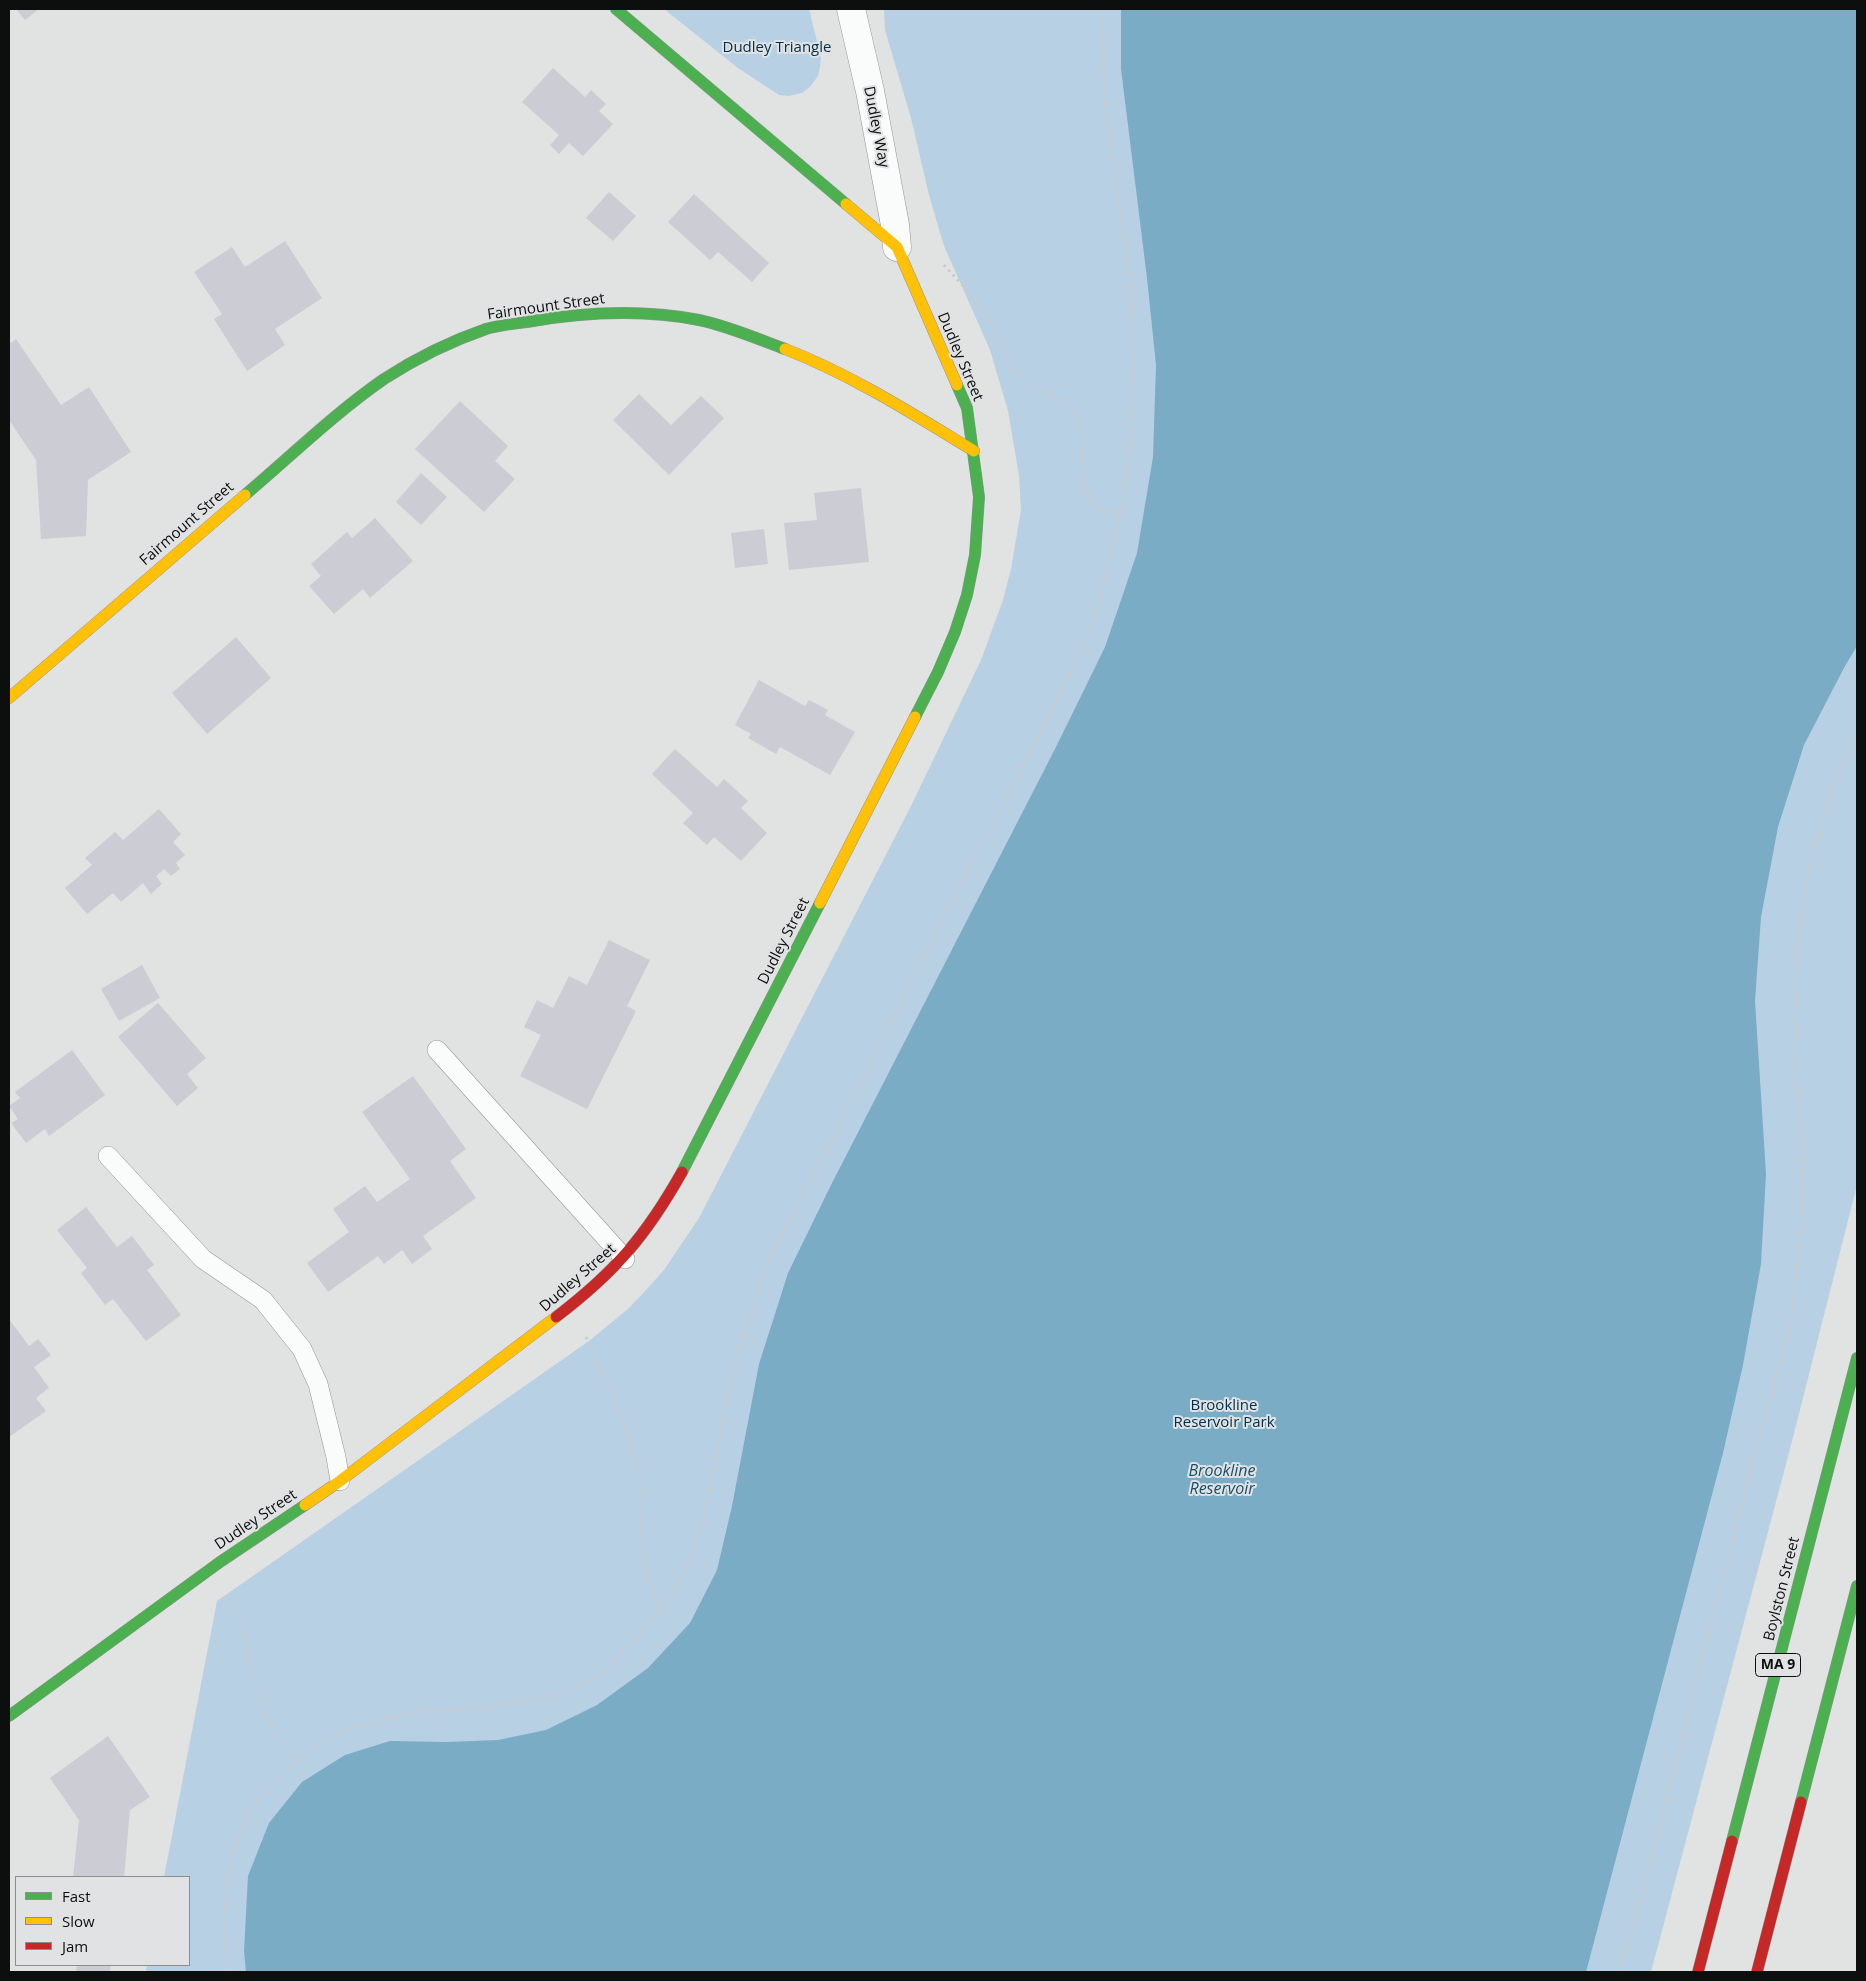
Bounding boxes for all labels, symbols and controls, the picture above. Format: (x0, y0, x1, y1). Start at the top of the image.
park label: Dudley Triangle (723, 39, 831, 57)
street label: Dudley Way (859, 85, 893, 169)
street label: Fairmount Street (486, 290, 606, 324)
street label: Dudley Street (933, 310, 987, 404)
street label: Fairmount Street (136, 478, 238, 570)
street label: Dudley Street (754, 895, 814, 987)
street label: Dudley Street (536, 1240, 620, 1316)
park label: Brookline Reservoir Park (1173, 1397, 1275, 1432)
water label: Brookline Reservoir (1188, 1461, 1256, 1499)
street label: Dudley Street (212, 1486, 300, 1554)
street label: Boylston Street (1760, 1535, 1804, 1643)
road number: MA 9 (1756, 1654, 1800, 1676)
legend (15, 1876, 190, 1966)
text: Fast (62, 1886, 91, 1906)
text: Slow (62, 1911, 95, 1931)
text: Jam (62, 1936, 88, 1956)

